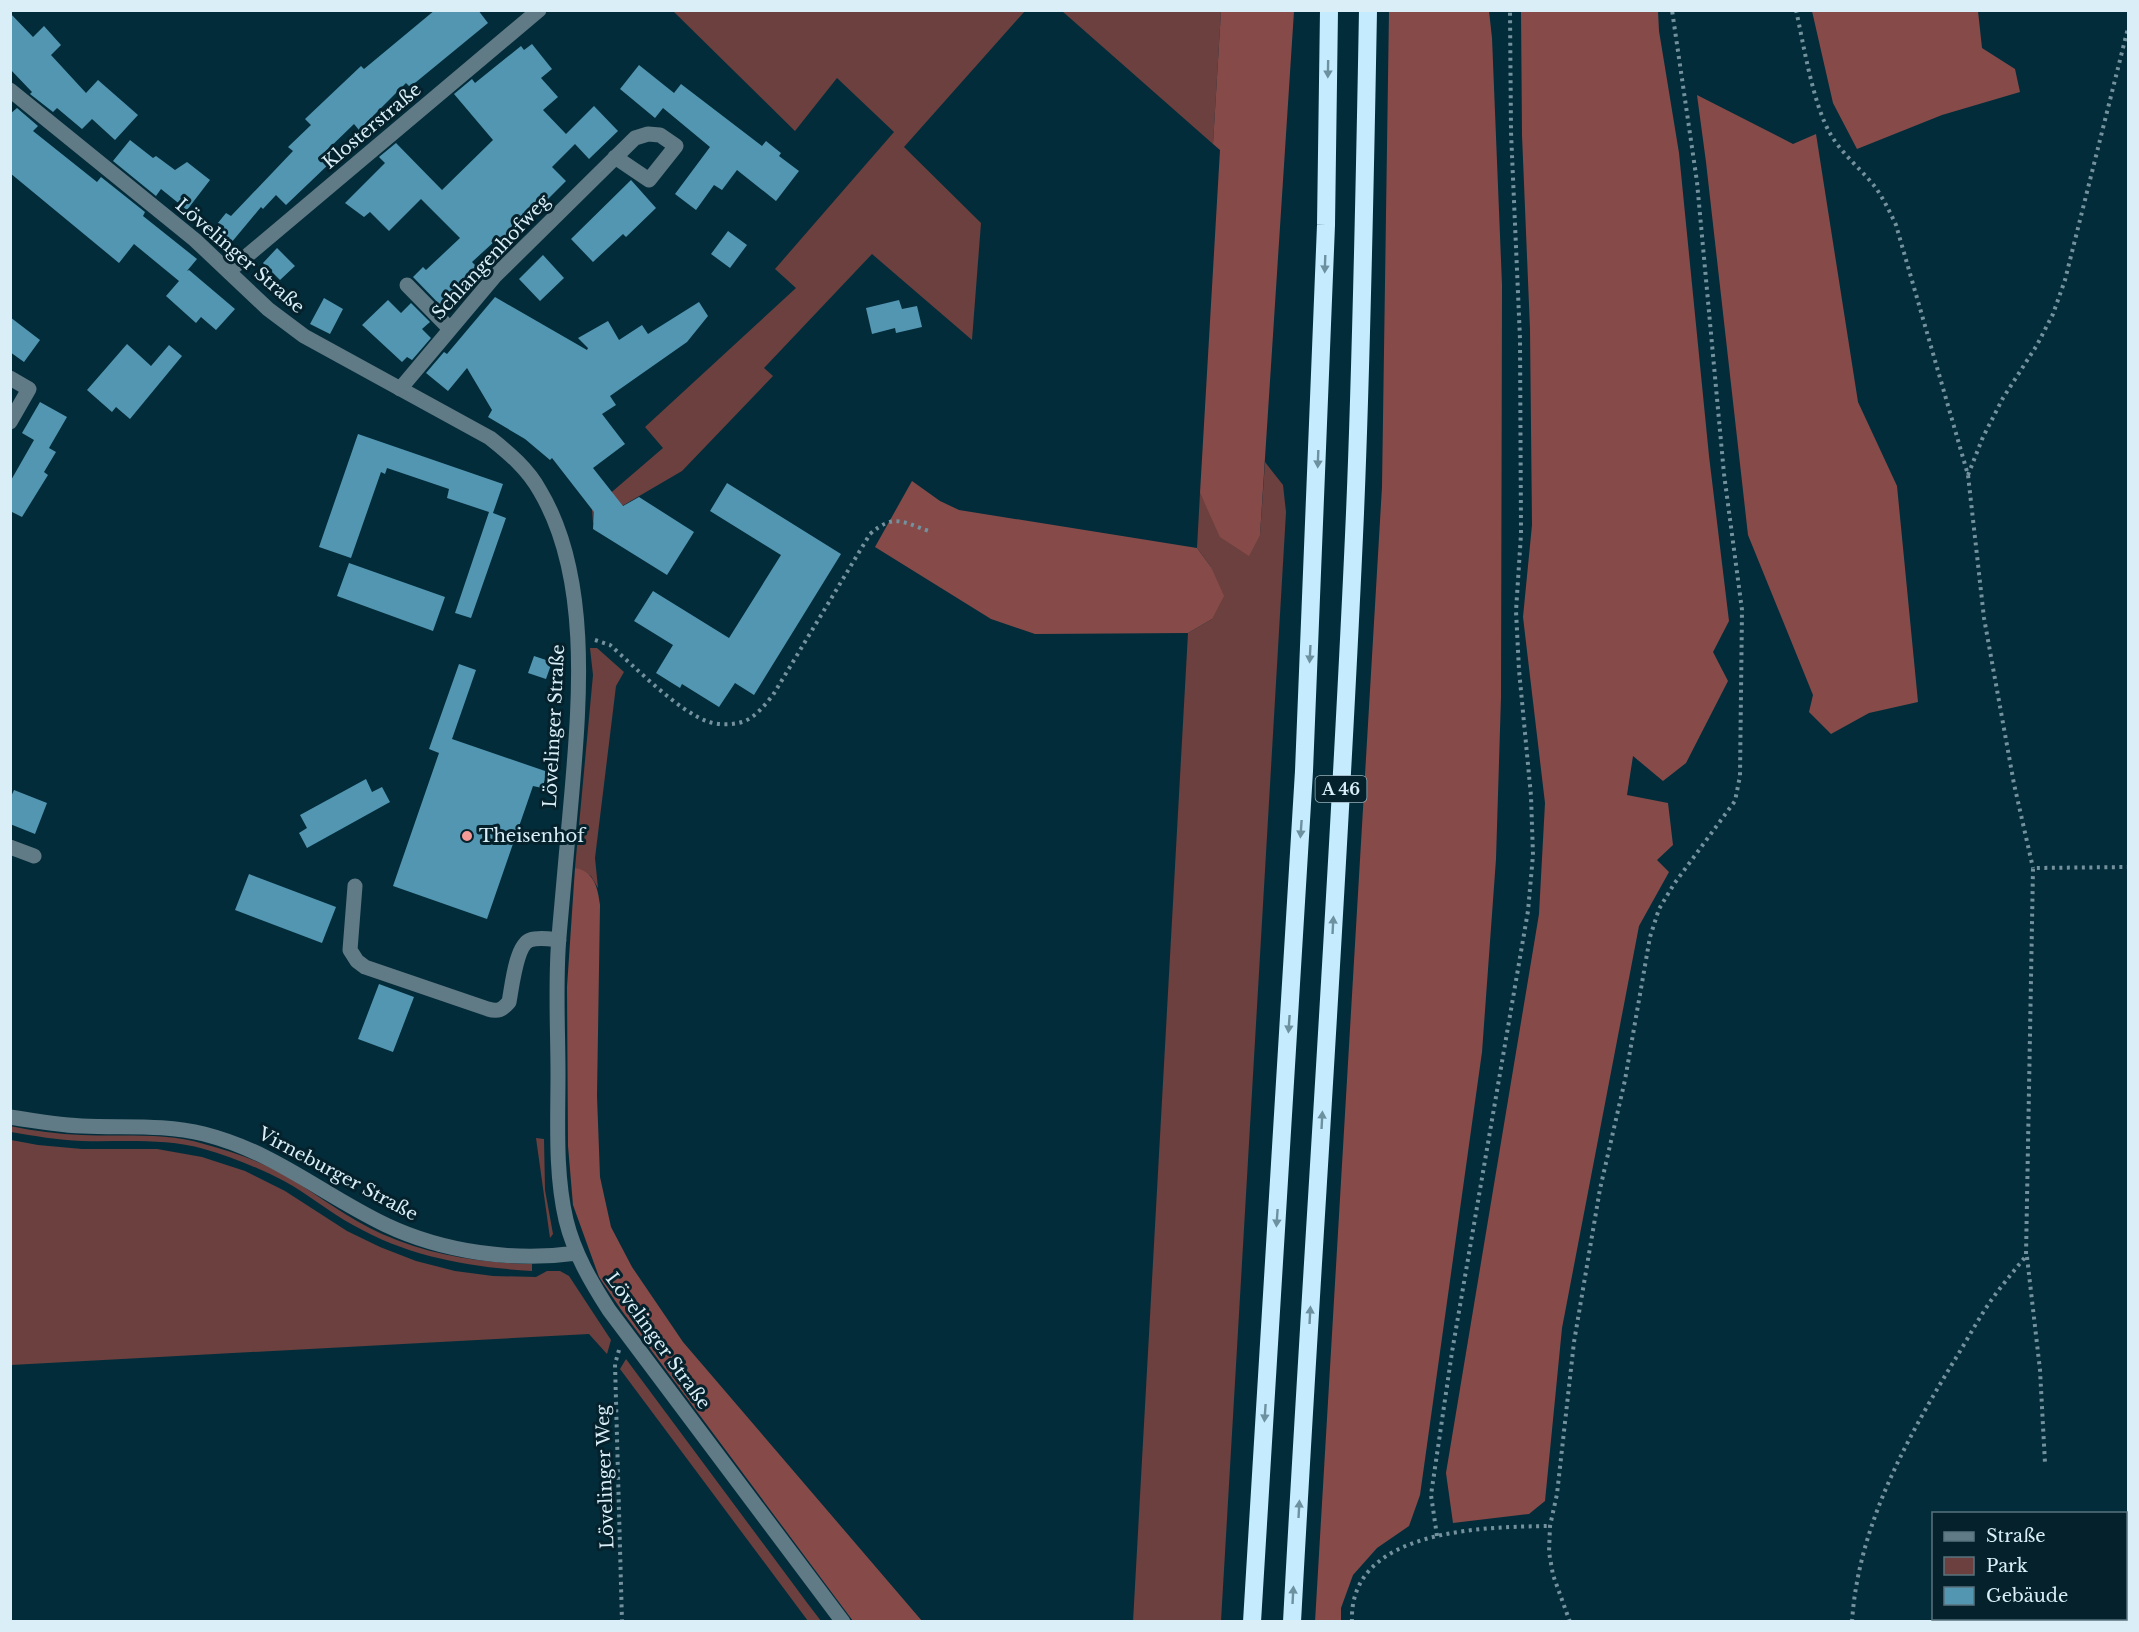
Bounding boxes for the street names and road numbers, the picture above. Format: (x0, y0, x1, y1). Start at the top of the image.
street label: Klosterstraße (318, 78, 426, 174)
street label: Schlangenhofweg (427, 190, 555, 324)
street label: Lövelinger Straße (171, 194, 309, 318)
street label: Lövelinger Straße (539, 644, 569, 808)
road number: A 46 (1316, 776, 1366, 802)
street label: Virneburger Straße (254, 1122, 422, 1225)
street label: Lövelinger Straße (601, 1268, 715, 1414)
street label: Lövelinger Weg (591, 1404, 619, 1549)

